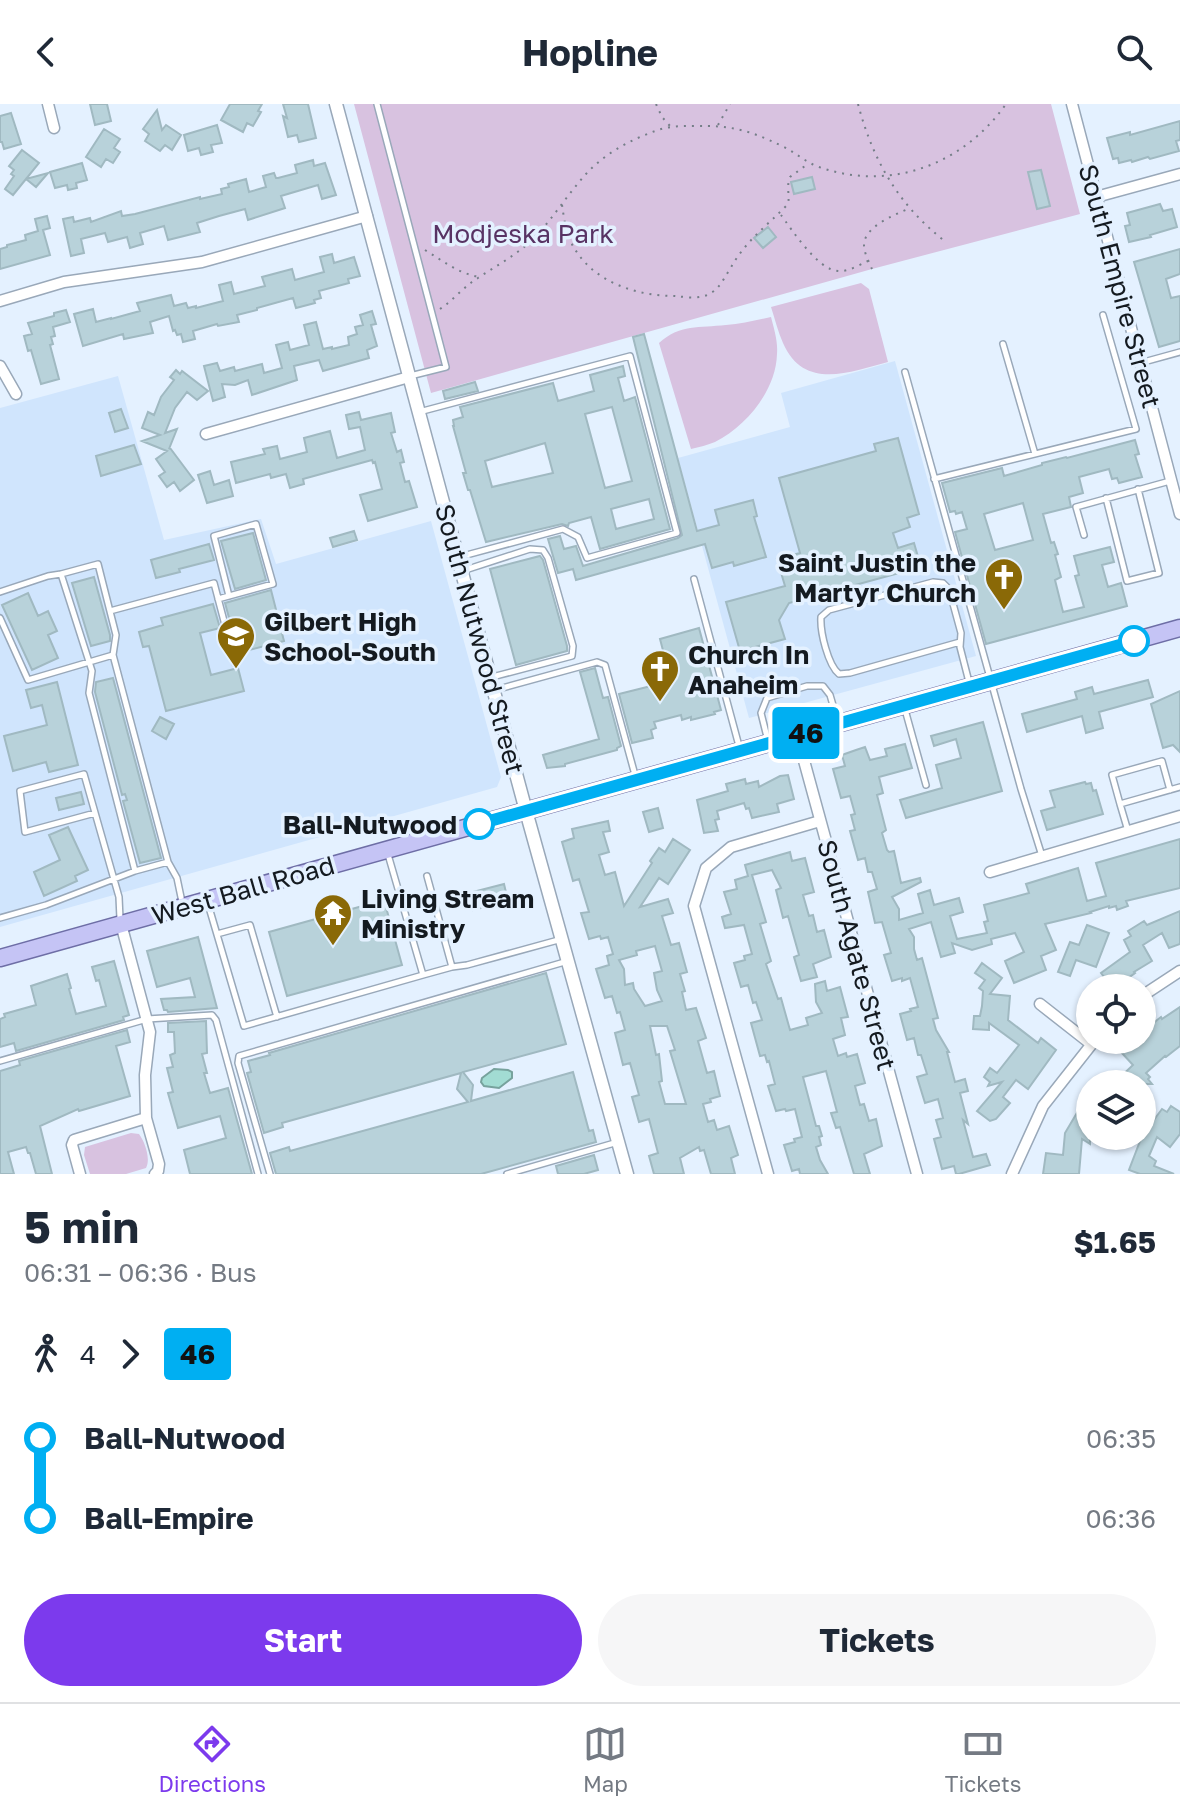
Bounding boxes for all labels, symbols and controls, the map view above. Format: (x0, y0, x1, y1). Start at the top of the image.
icon: back (24, 30, 68, 74)
icon: search (1112, 30, 1156, 74)
text: Hopline (522, 31, 658, 74)
street label: South Empire Street (1073, 161, 1167, 411)
park label: Modjeska Park (432, 218, 614, 249)
street label: South Nutwood Street (429, 500, 531, 778)
place label: Saint Justin the Martyr Church (778, 547, 976, 608)
church icon: Saint Justin the Martyr Church (983, 556, 1025, 611)
place label: Gilbert High School-South (264, 606, 436, 667)
school or university icon: Gilbert High School-South (215, 615, 257, 670)
unlabelled marker (1119, 626, 1149, 656)
place label: Church In Anaheim (688, 639, 809, 700)
church icon: Church In Anaheim (639, 648, 681, 703)
line badge: 46 (770, 707, 842, 759)
text: 46 (788, 716, 824, 749)
place label: Ball-Nutwood (283, 809, 457, 840)
marker: Ball-Nutwood (464, 809, 494, 839)
street label: South Agate Street (811, 836, 903, 1074)
street label: West Ball Road (148, 849, 338, 931)
place label: Living Stream Ministry (361, 883, 534, 944)
temple icon: Living Stream Ministry (312, 892, 354, 947)
map controls (1076, 974, 1156, 1150)
button: locate (1076, 974, 1156, 1054)
button: layers (1076, 1070, 1156, 1150)
text: 5 min (24, 1200, 139, 1253)
text: $1.65 (1074, 1224, 1156, 1260)
text: 06:31 – 06:36 · Bus (24, 1257, 257, 1288)
icon: walk (24, 1332, 68, 1376)
icon: forward (108, 1332, 152, 1376)
text: 46 (180, 1337, 215, 1370)
text: 4 (80, 1339, 96, 1370)
text: Ball-Nutwood (84, 1420, 285, 1456)
text: 06:35 (1086, 1423, 1156, 1454)
text: Ball-Empire (84, 1500, 254, 1536)
text: 06:36 (1085, 1503, 1156, 1534)
button: Start (24, 1594, 582, 1686)
button: Tickets (598, 1594, 1156, 1686)
tab: Directions (158, 1722, 266, 1797)
tab: Map (583, 1722, 628, 1797)
tab: Tickets (945, 1722, 1022, 1797)

